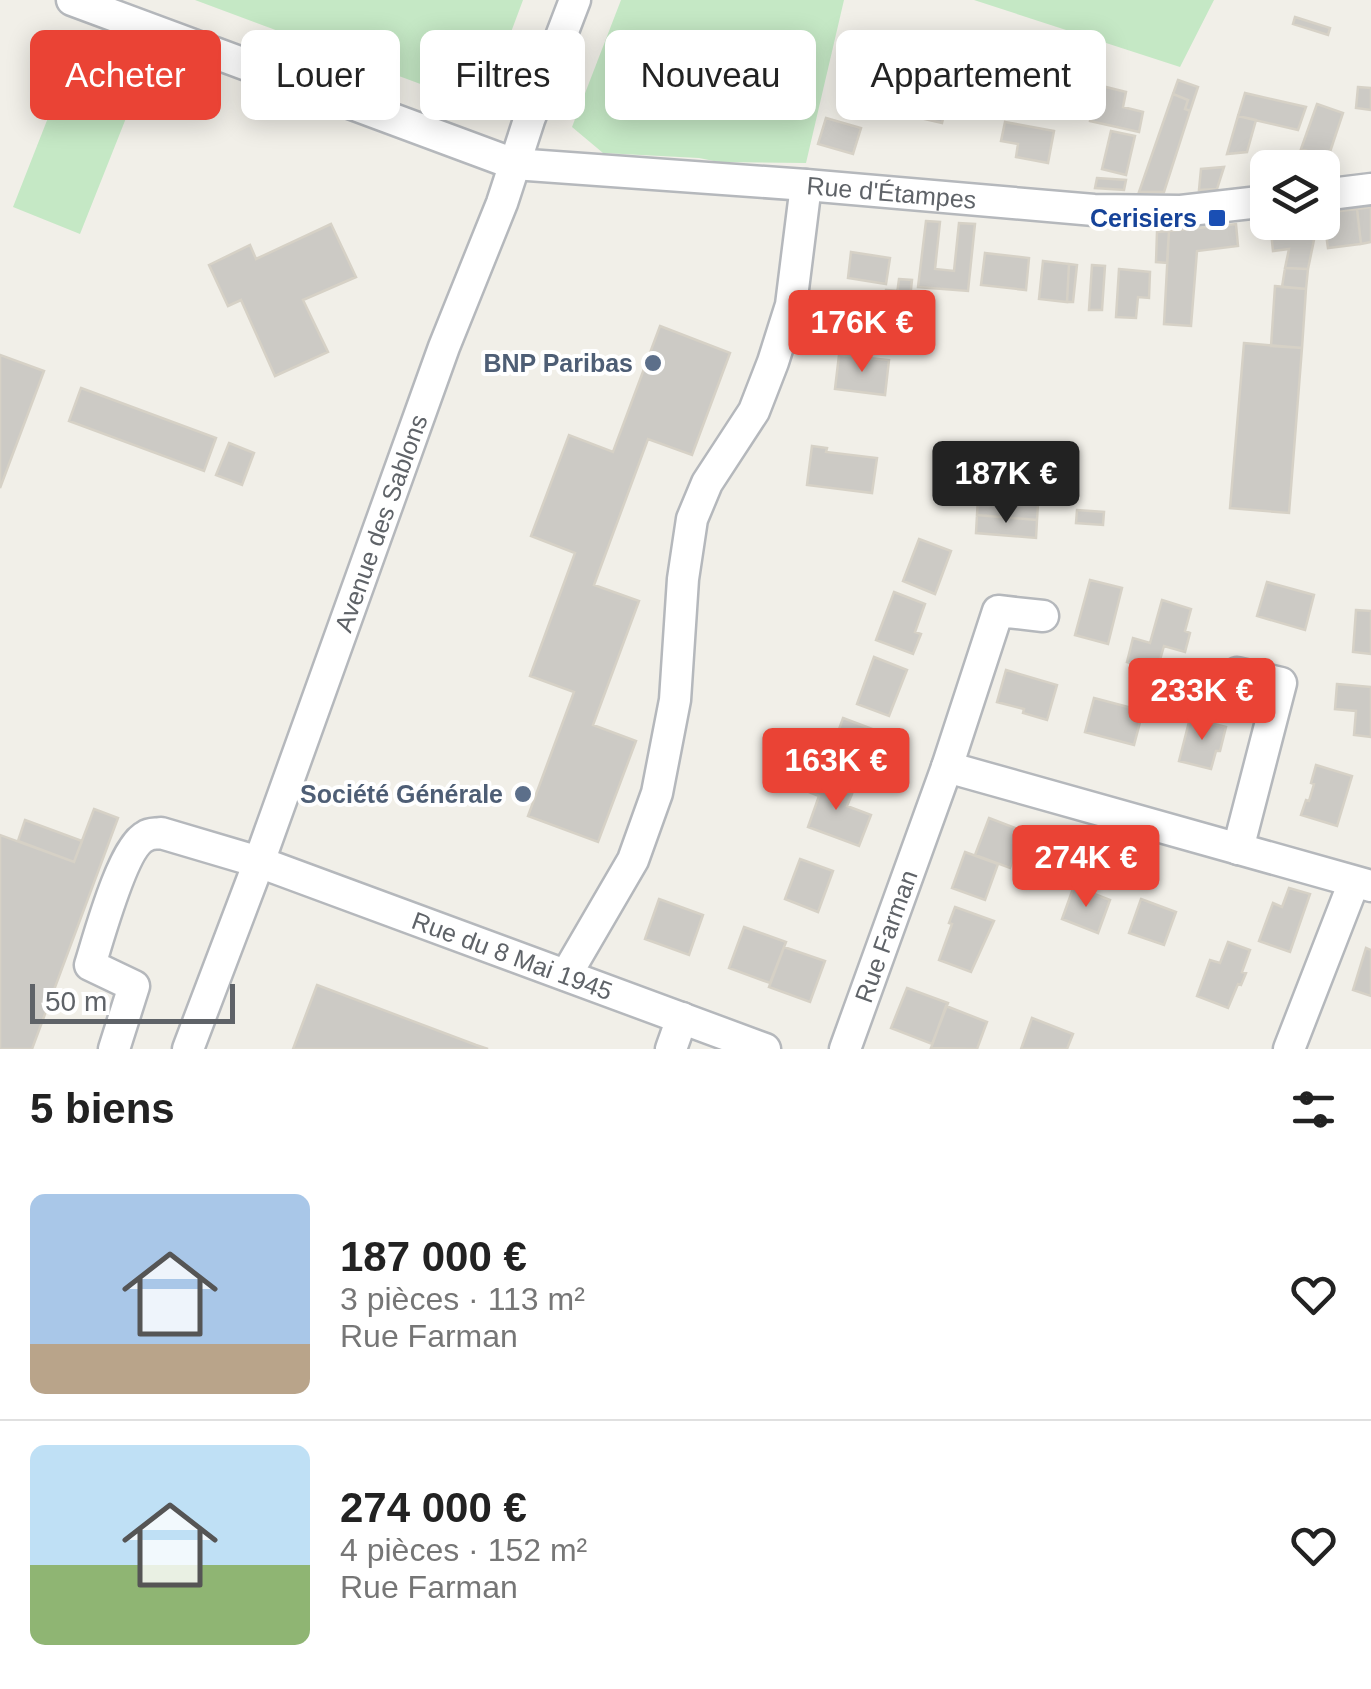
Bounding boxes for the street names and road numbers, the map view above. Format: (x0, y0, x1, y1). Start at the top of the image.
street label: Rue d'Étampes (805, 171, 977, 214)
street label: Avenue des Sablons (329, 411, 433, 636)
street label: Rue Farman (849, 866, 923, 1006)
street label: Rue du 8 Mai 1945 (408, 906, 616, 1005)

